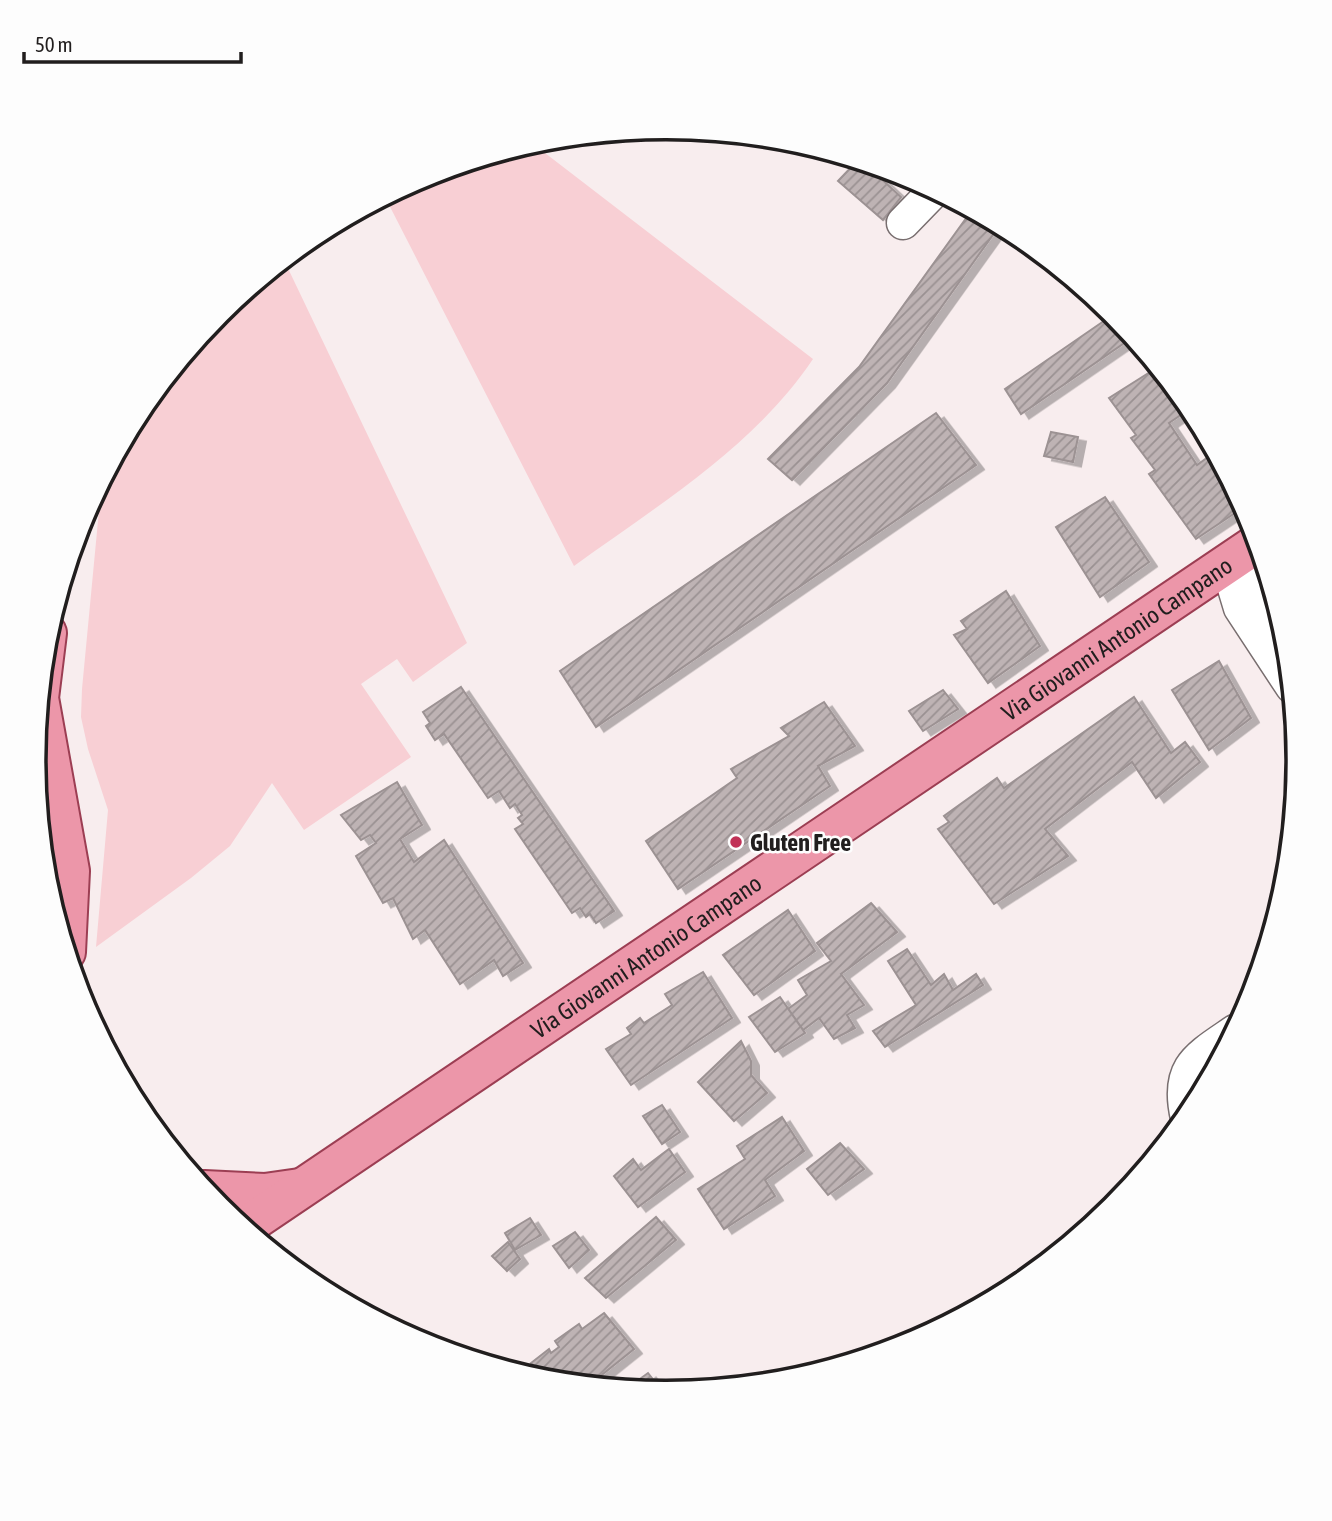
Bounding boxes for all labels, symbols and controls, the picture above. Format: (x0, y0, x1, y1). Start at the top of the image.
scale bar (24, 21, 242, 65)
text: 50 m (35, 32, 73, 56)
street label: Via Giovanni Antonio Campano (996, 551, 1237, 726)
place label: Gluten Free (750, 829, 851, 856)
marker: Gluten Free (728, 834, 744, 850)
street label: Via Giovanni Antonio Campano (526, 869, 766, 1043)

